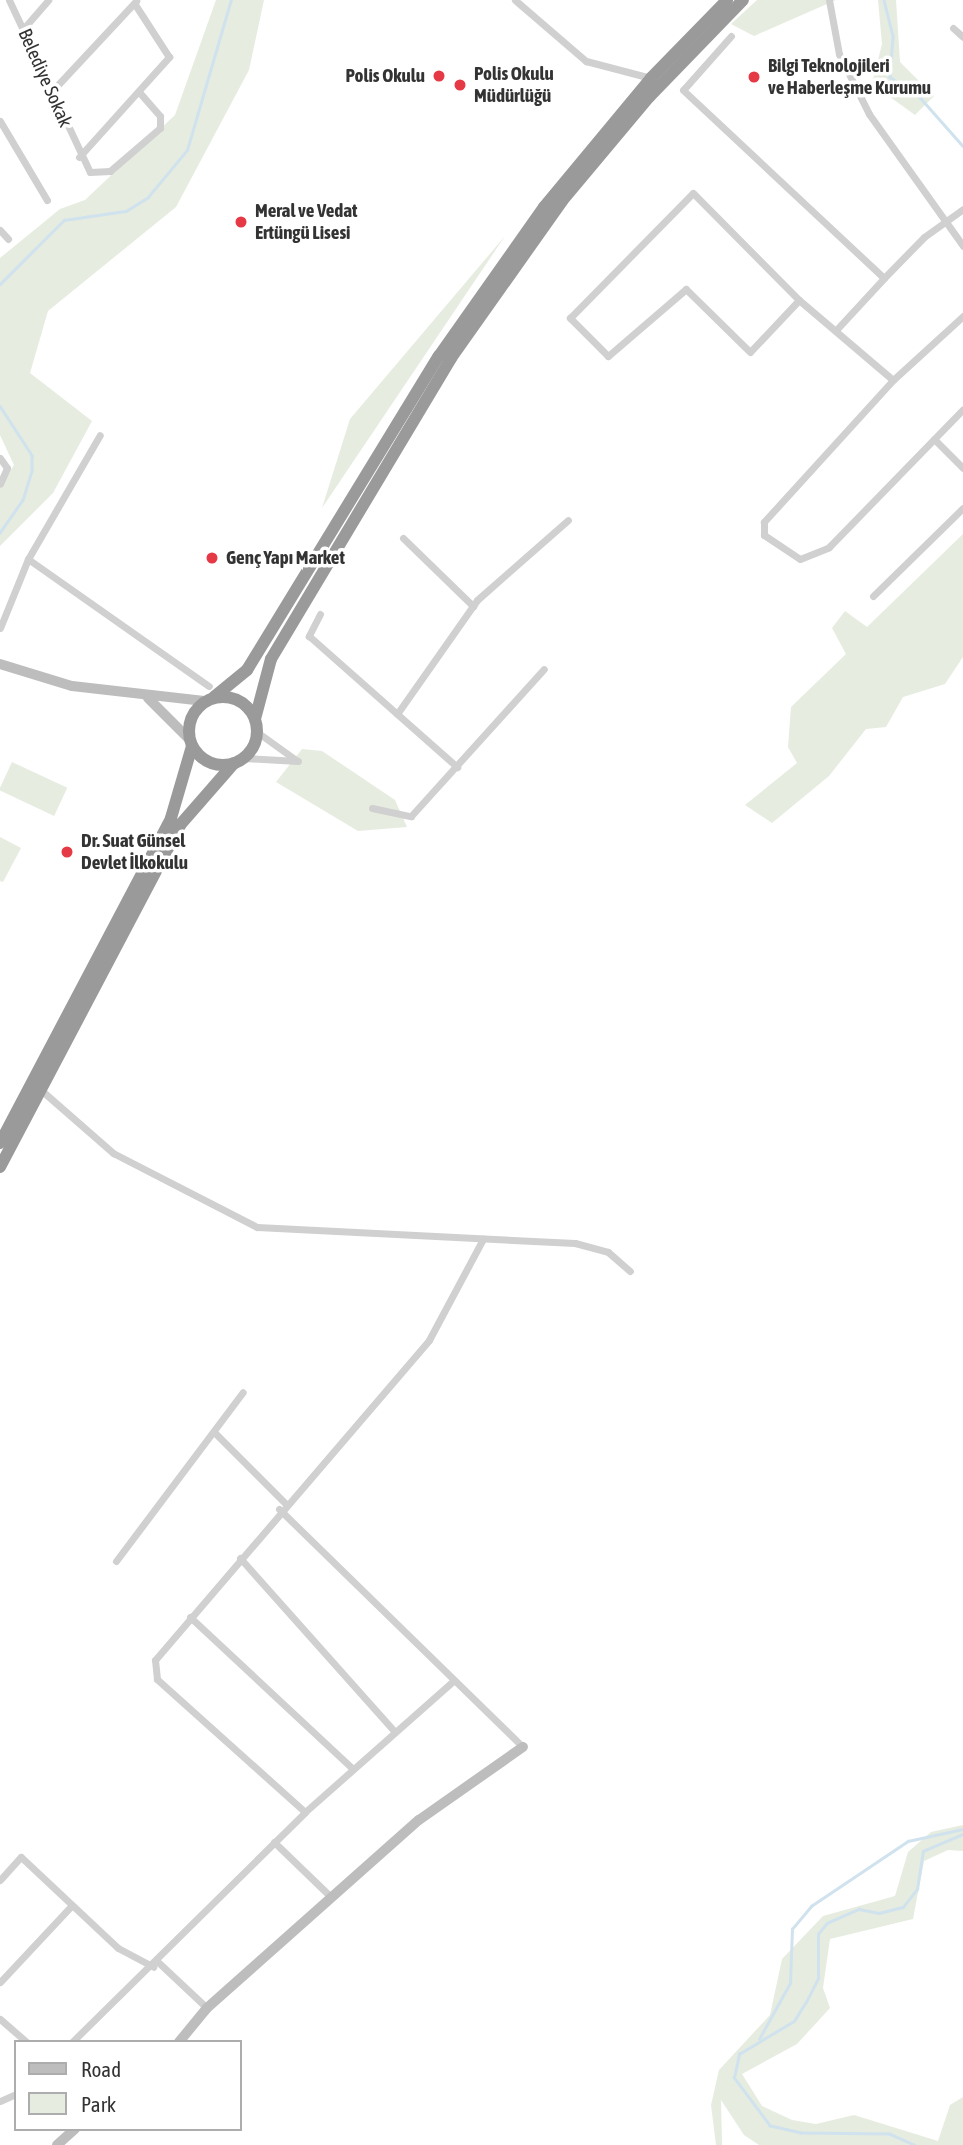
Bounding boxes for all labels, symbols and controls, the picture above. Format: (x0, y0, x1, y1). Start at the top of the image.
street label: Belediye Sokak (13, 25, 77, 131)
place label: Bilgi Teknolojileri ve Haberleşme Kurumu (768, 55, 931, 99)
place label: Polis Okulu Müdürlüğü (474, 63, 554, 107)
place label: Polis Okulu (345, 65, 425, 87)
marker: Polis Okulu (431, 68, 447, 84)
marker: Bilgi Teknolojileri ve Haberleşme Kurumu (746, 69, 762, 85)
marker: Polis Okulu Müdürlüğü (452, 77, 468, 93)
place label: Meral ve Vedat Ertüngü Lisesi (255, 200, 358, 244)
marker: Meral ve Vedat Ertüngü Lisesi (233, 214, 249, 230)
place label: Genç Yapı Market (226, 547, 345, 569)
marker: Genç Yapı Market (204, 550, 220, 566)
place label: Dr. Suat Günsel Devlet İlkokulu (81, 830, 188, 874)
marker: Dr. Suat Günsel Devlet İlkokulu (59, 844, 75, 860)
legend (14, 2040, 242, 2131)
text: Road (81, 2057, 121, 2081)
text: Park (81, 2092, 116, 2116)

